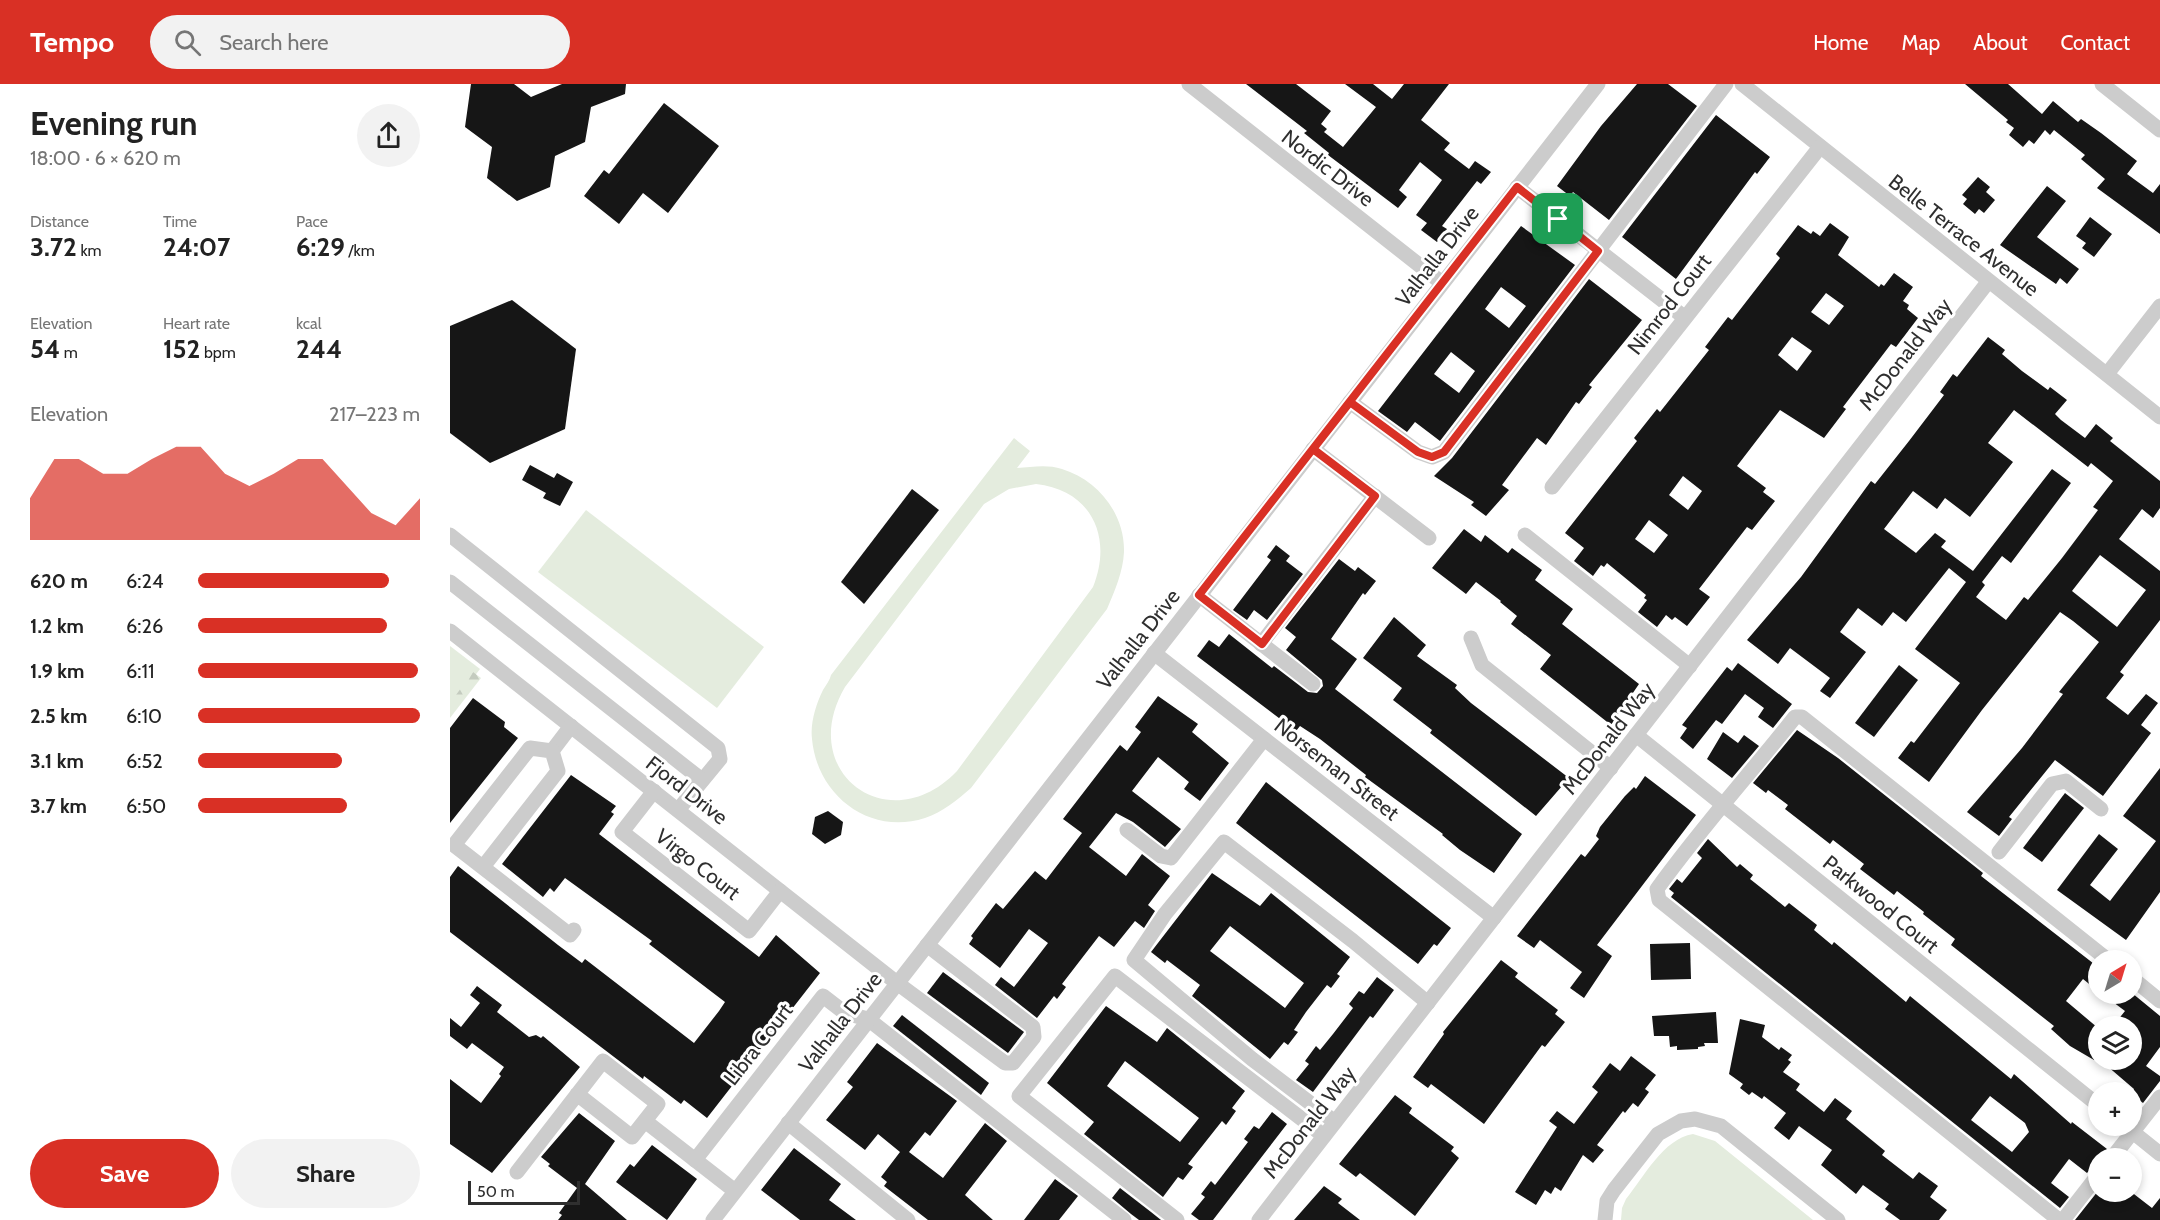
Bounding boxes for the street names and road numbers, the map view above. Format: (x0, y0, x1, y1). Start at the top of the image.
street label: Nordic Drive (1277, 124, 1379, 212)
street label: Belle Terrace Avenue (1884, 169, 2044, 301)
street label: Valhalla Drive (1390, 201, 1484, 311)
street label: Nimrod Court (1622, 249, 1716, 359)
street label: McDonald Way (1854, 293, 1957, 415)
street label: Valhalla Drive (1091, 584, 1185, 694)
street label: McDonald Way (1557, 677, 1660, 799)
street label: Norseman Street (1270, 713, 1404, 825)
street label: Fjord Drive (641, 750, 733, 831)
street label: Virgo Court (651, 823, 745, 905)
street label: Parkwood Court (1818, 850, 1944, 958)
street label: Valhalla Drive (793, 967, 887, 1077)
street label: Libra Court (718, 998, 798, 1090)
street label: McDonald Way (1258, 1061, 1361, 1183)

